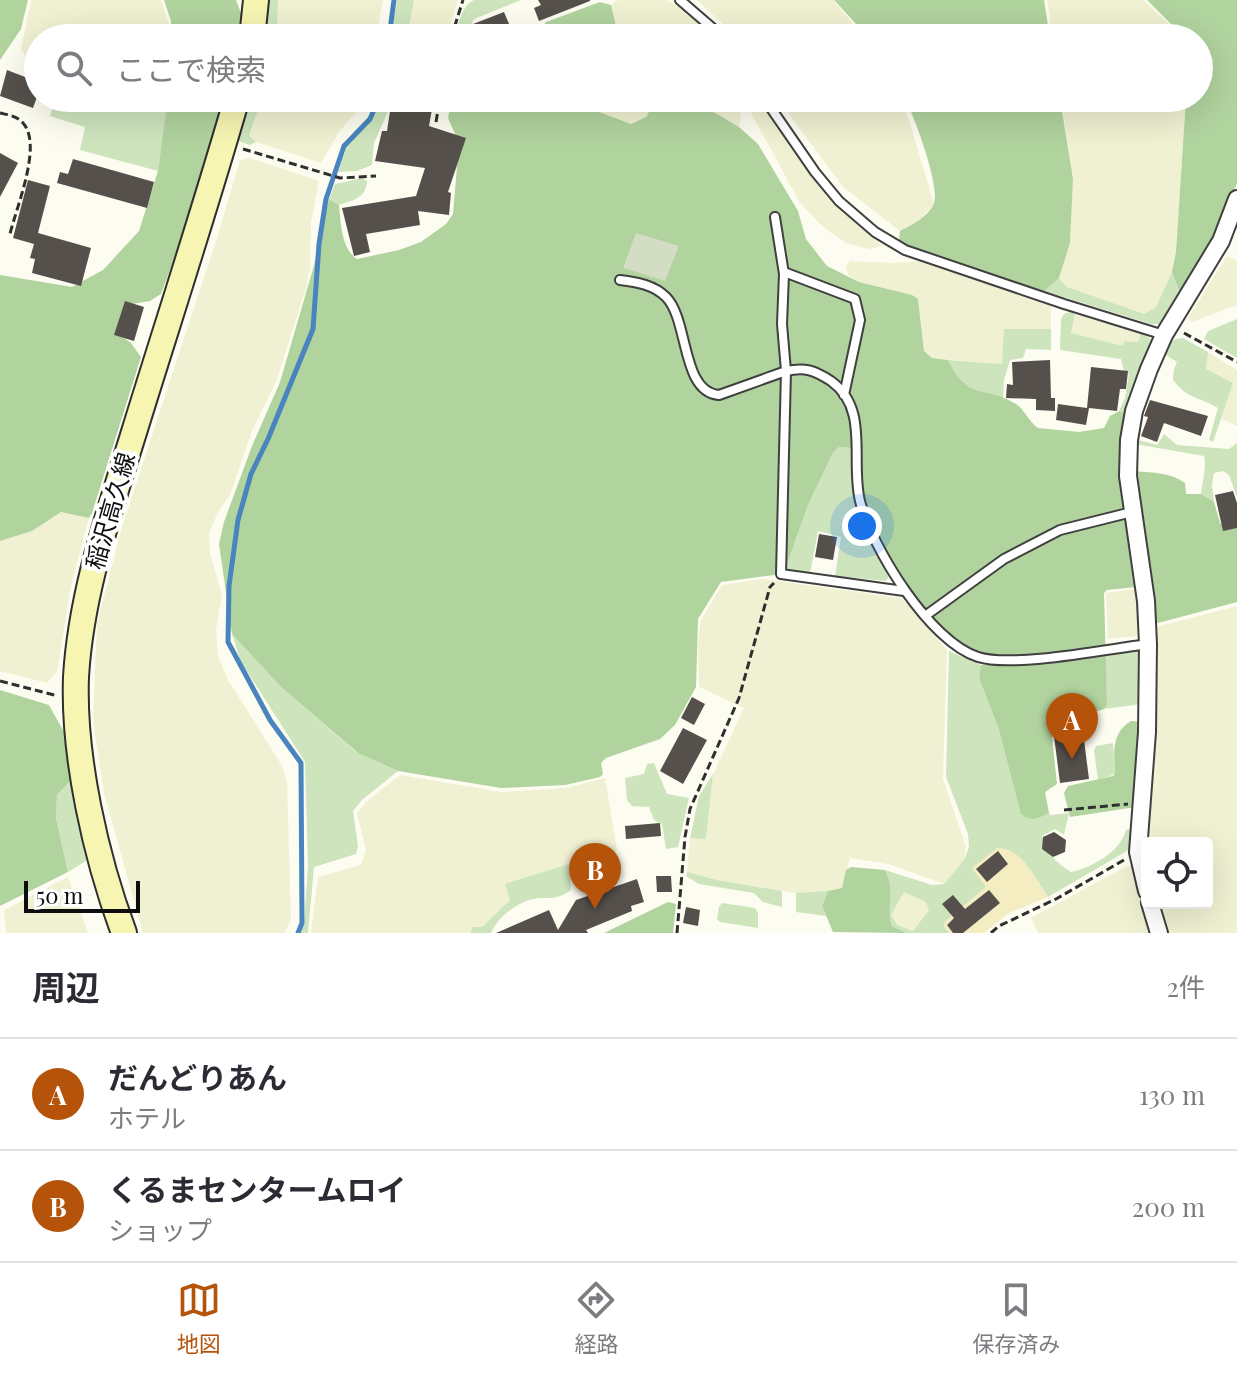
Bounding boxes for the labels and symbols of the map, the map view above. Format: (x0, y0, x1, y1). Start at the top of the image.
street label: 稲沢高久線 (77, 448, 141, 573)
your location (842, 506, 882, 546)
pin: A (1046, 693, 1098, 759)
pin: B (569, 843, 621, 909)
scale bar (24, 877, 140, 913)

